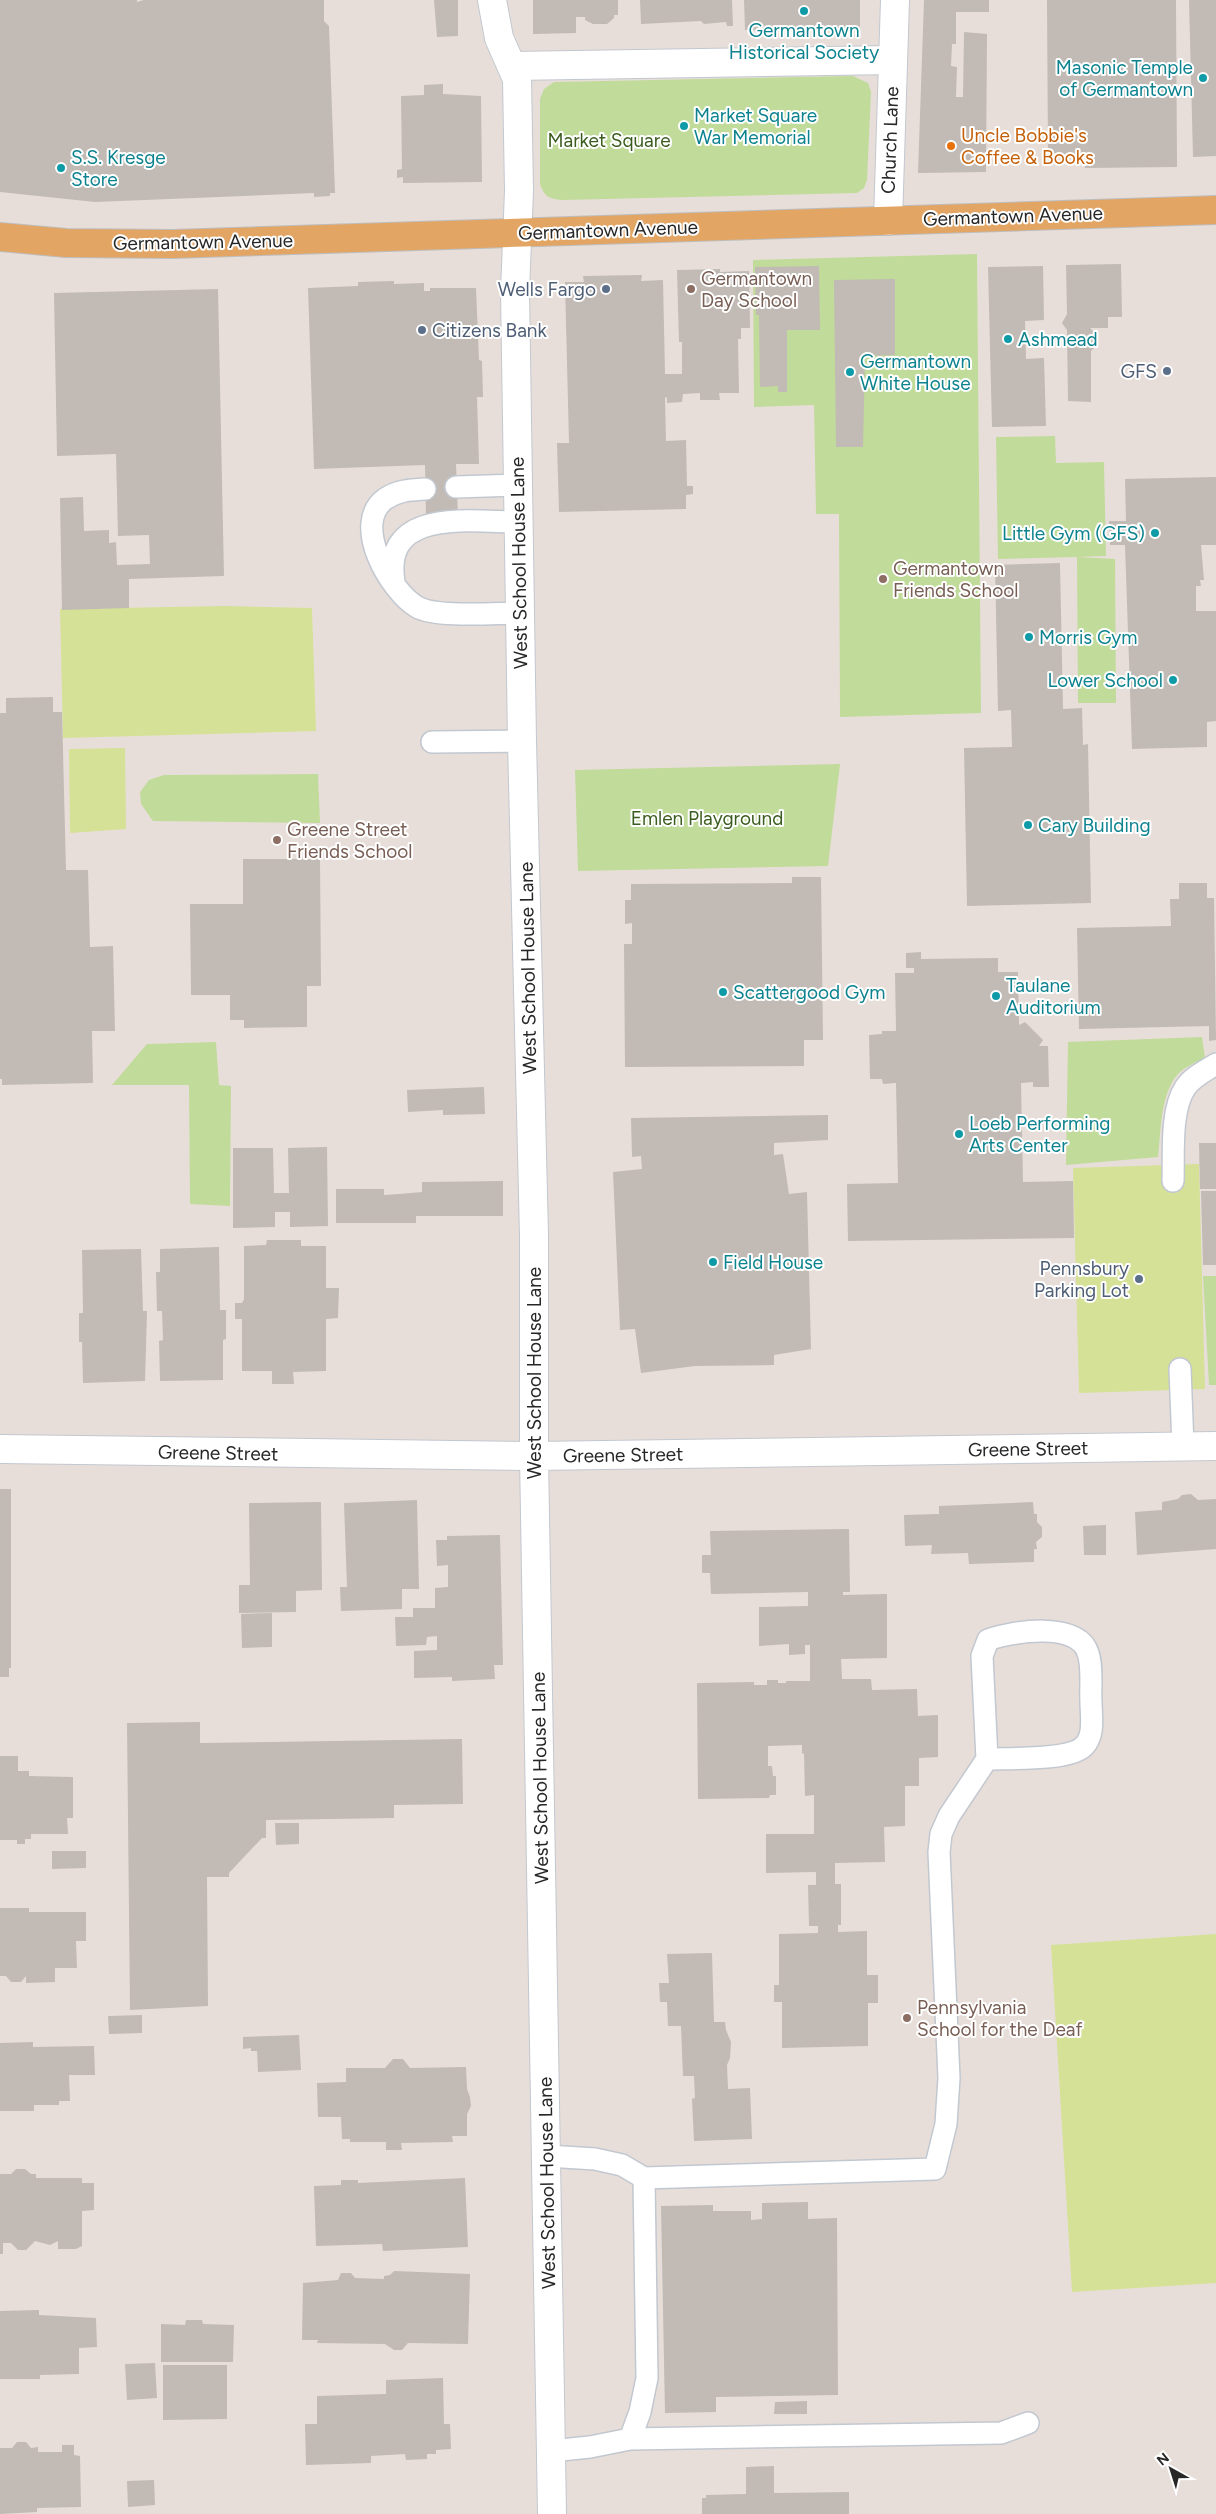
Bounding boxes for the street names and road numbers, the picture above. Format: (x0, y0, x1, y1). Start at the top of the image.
street label: Church Lane (877, 86, 903, 194)
street label: Germantown Avenue (923, 201, 1103, 231)
street label: Germantown Avenue (518, 215, 698, 245)
street label: Germantown Avenue (113, 229, 293, 255)
street label: West School House Lane (506, 457, 532, 669)
street label: West School House Lane (515, 862, 541, 1074)
street label: West School House Lane (523, 1267, 546, 1479)
street label: Greene Street (968, 1436, 1088, 1462)
street label: Greene Street (158, 1440, 278, 1466)
street label: Greene Street (563, 1442, 683, 1468)
street label: West School House Lane (527, 1672, 553, 1884)
street label: West School House Lane (534, 2077, 560, 2289)

